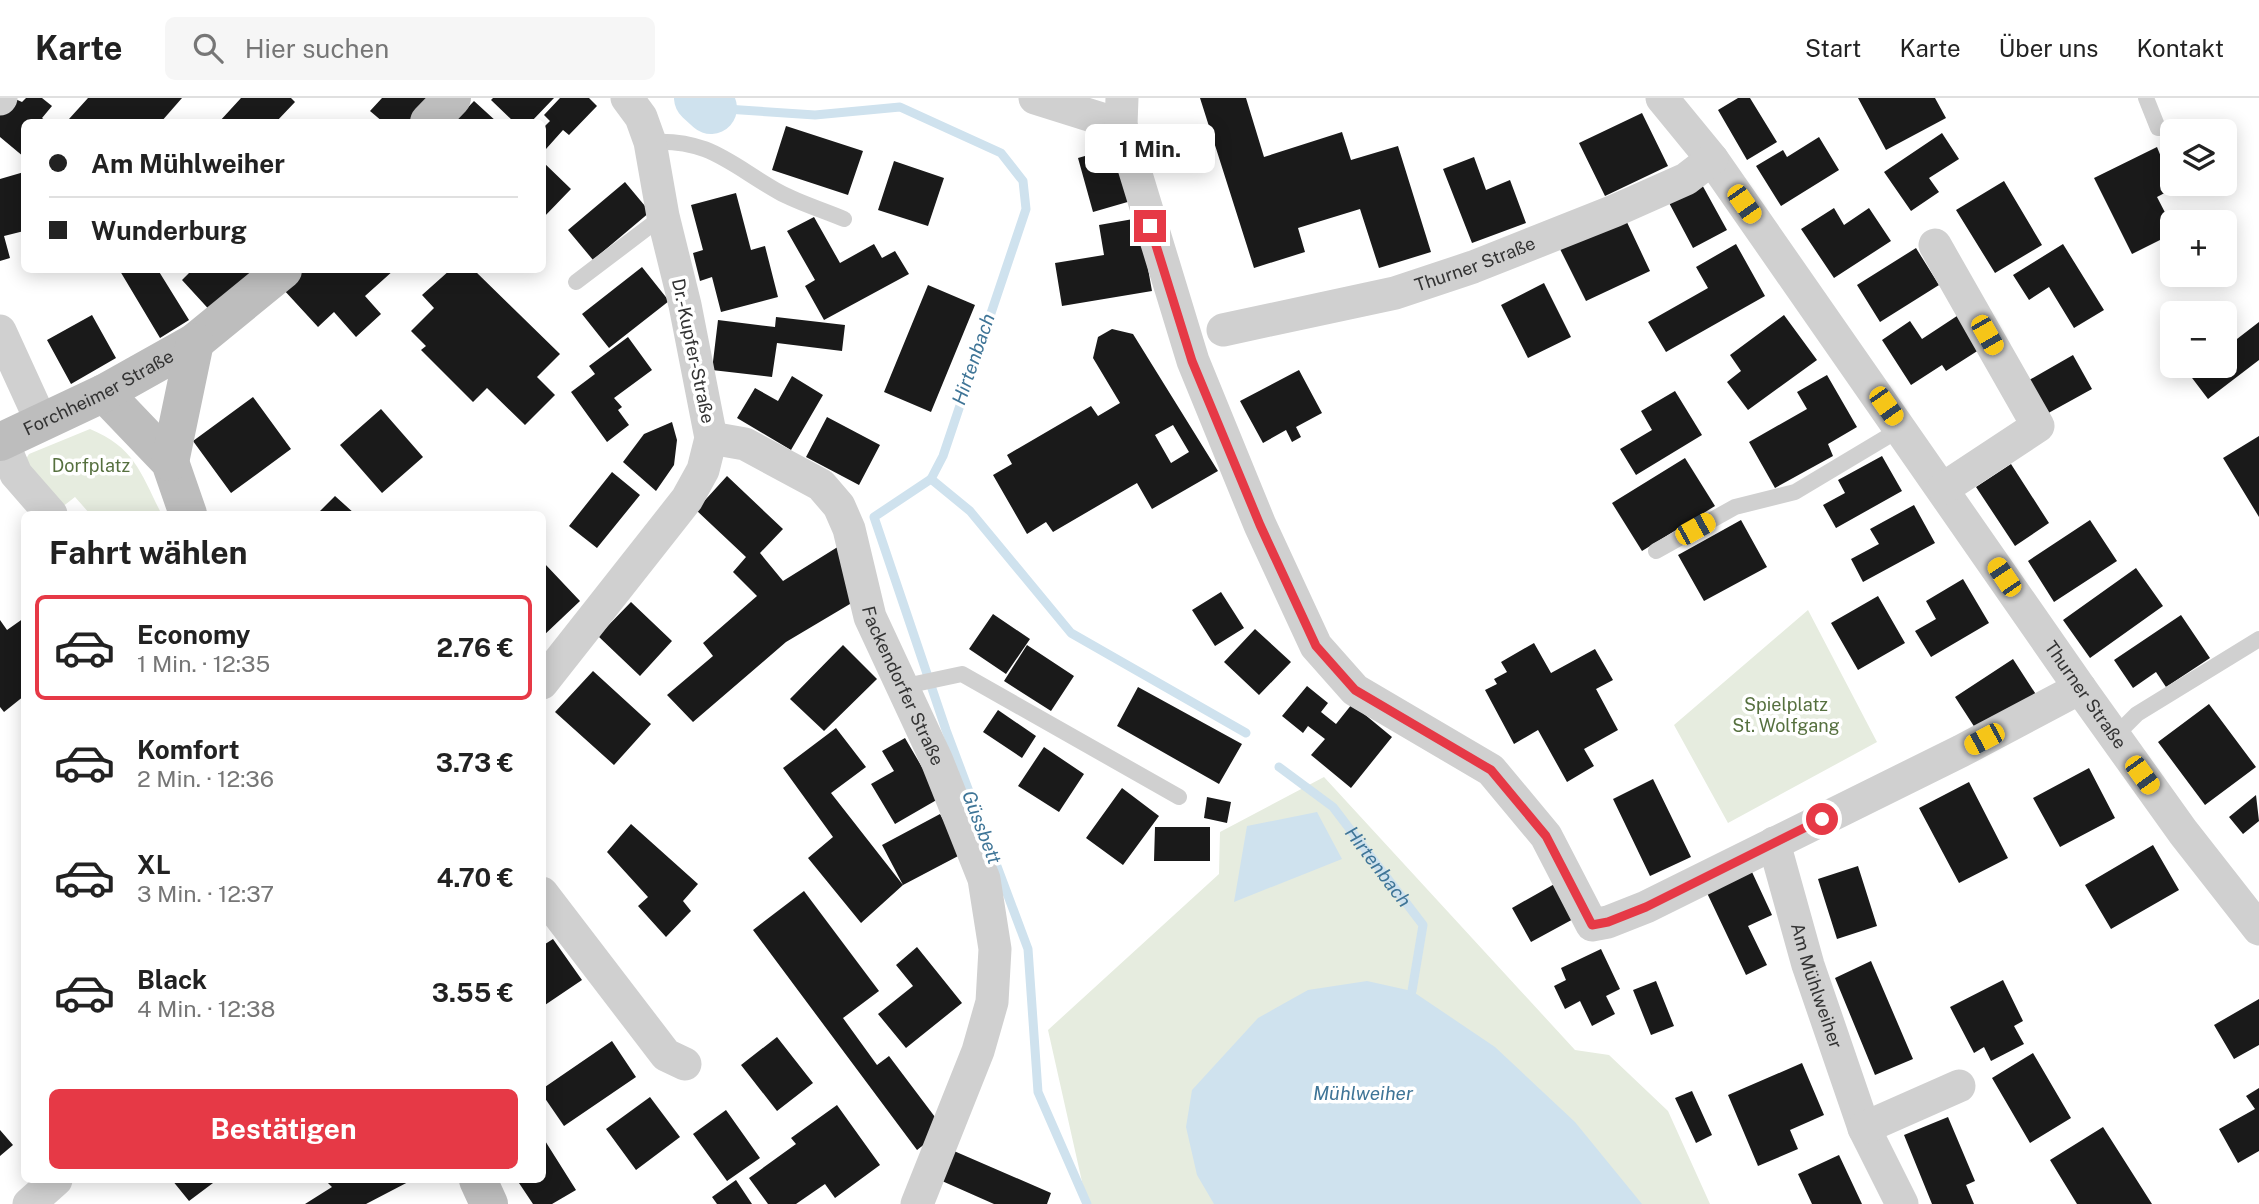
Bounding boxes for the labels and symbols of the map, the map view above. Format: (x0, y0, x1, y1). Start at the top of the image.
callout: 1 Min. (1085, 124, 1215, 174)
car (1724, 181, 1765, 227)
route end (1134, 210, 1166, 242)
street label: Thurner Straße (1412, 232, 1538, 296)
street label: Dr.-Kupfer-Straße (668, 276, 719, 425)
water label: Hirtenbach (947, 310, 999, 408)
car (1968, 312, 2007, 358)
street label: Forchheimer Straße (20, 345, 177, 440)
car (1866, 383, 1907, 429)
park label: Dorfplatz (52, 455, 130, 476)
car (1672, 510, 1719, 548)
car (1984, 554, 2025, 600)
street label: Fackendorfer Straße (858, 604, 949, 769)
street label: Thurner Straße (2041, 637, 2131, 753)
park label: Spielplatz St. Wolfgang (1732, 694, 1840, 736)
car (1961, 720, 2008, 758)
car (2122, 752, 2163, 798)
water label: Güssbett (958, 787, 1006, 867)
route start (1806, 803, 1838, 835)
water label: Hirtenbach (1341, 822, 1416, 911)
street label: Am Mühlweiher (1787, 920, 1847, 1051)
water label: Mühlweiher (1313, 1082, 1414, 1104)

